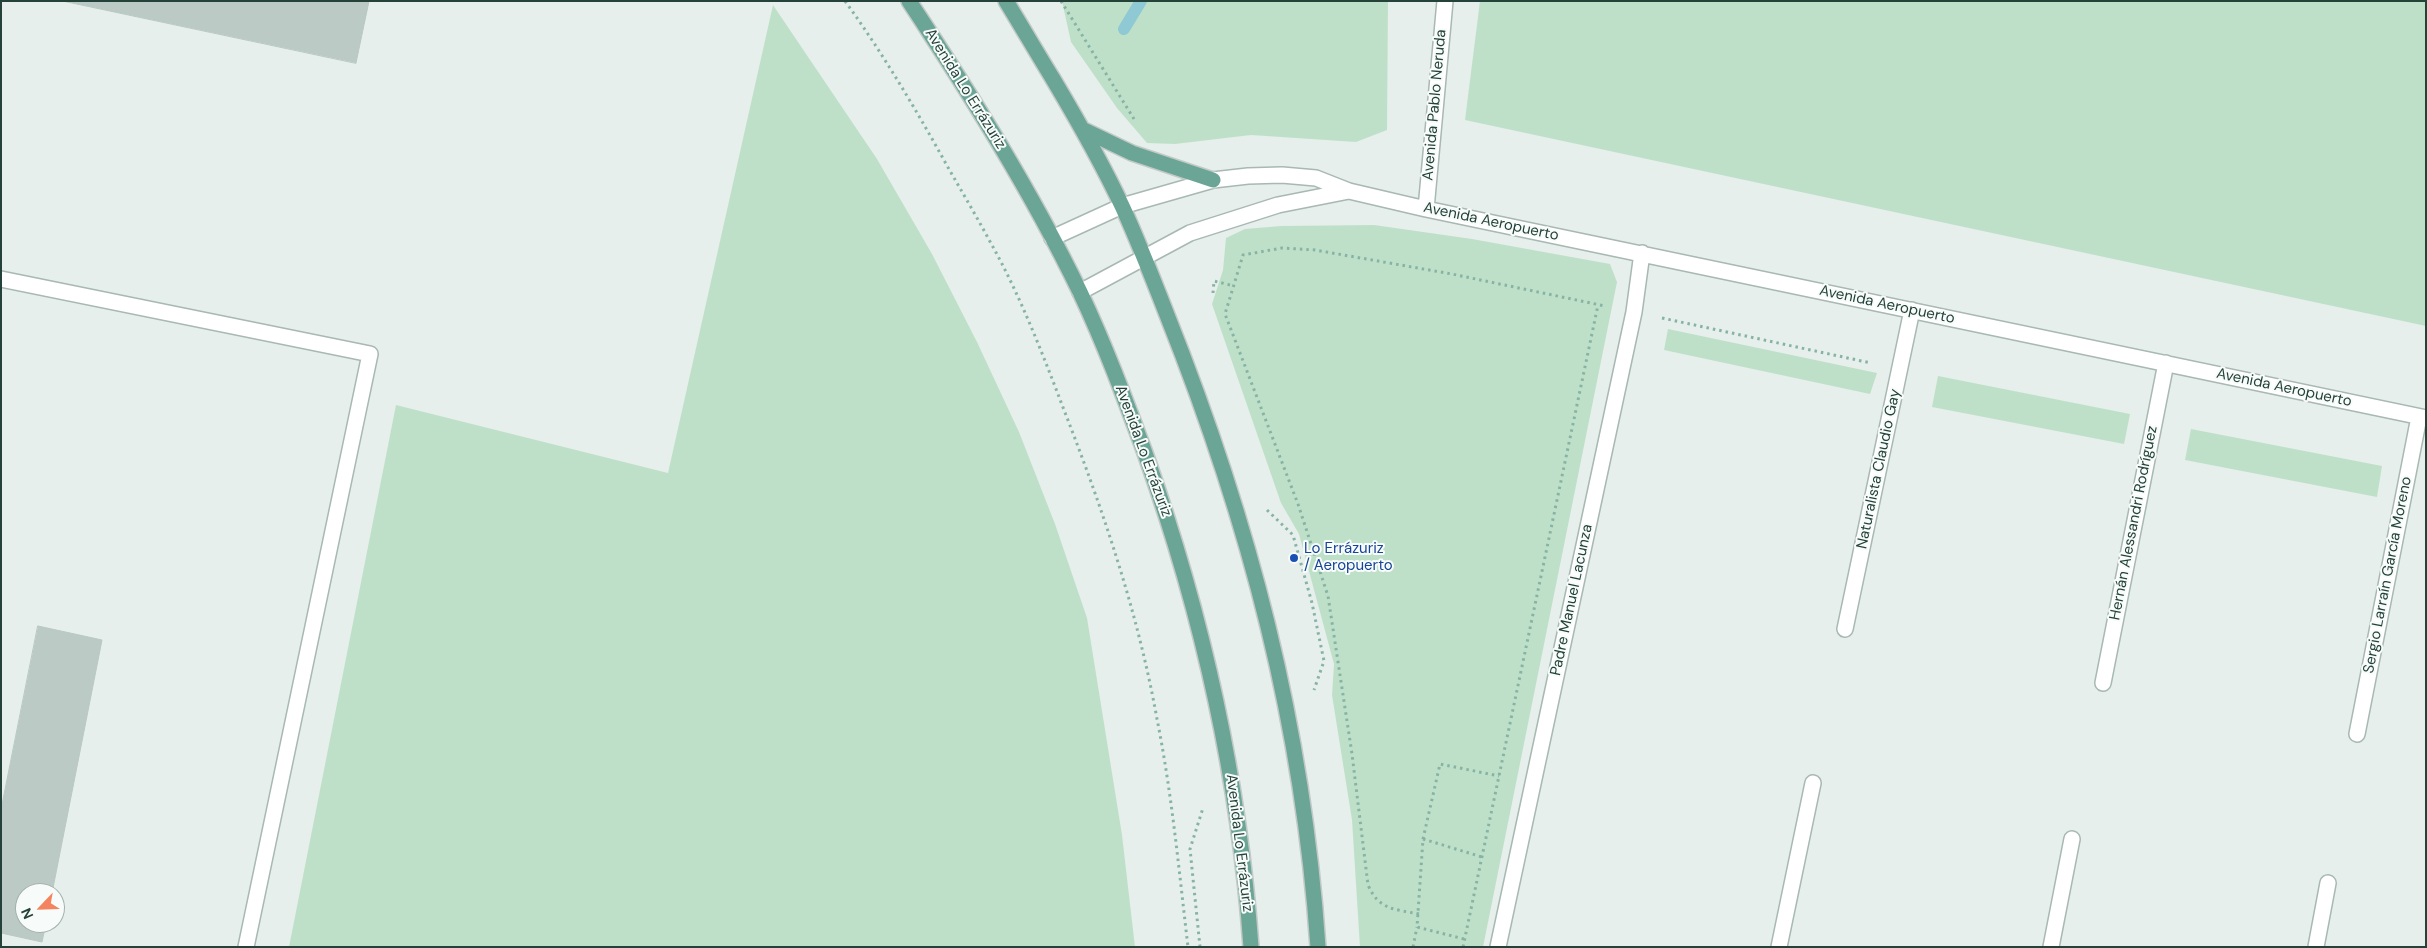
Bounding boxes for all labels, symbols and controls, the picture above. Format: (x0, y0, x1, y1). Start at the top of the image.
street label: Avenida Lo Errázuriz (921, 25, 1009, 153)
street label: Avenida Pablo Neruda (1419, 29, 1451, 181)
street label: Avenida Aeropuerto (1422, 199, 1560, 245)
street label: Avenida Aeropuerto (1818, 282, 1956, 328)
street label: Avenida Aeropuerto (2215, 365, 2353, 411)
street label: Avenida Lo Errázuriz (1111, 383, 1175, 519)
street label: Naturalista Claudio Gay (1853, 387, 1905, 551)
street label: Hernán Alessandri Rodríguez (2106, 424, 2162, 622)
street label: Sergio Larraín García Moreno (2360, 475, 2416, 675)
street label: Padre Manuel Lacunza (1547, 523, 1597, 677)
place label: Lo Errázuriz / Aeropuerto (1304, 540, 1393, 575)
marker: Lo Errázuriz / Aeropuerto (1288, 552, 1300, 564)
street label: Avenida Lo Errázuriz (1222, 773, 1256, 913)
north arrow (15, 883, 65, 933)
text: N (17, 905, 38, 922)

